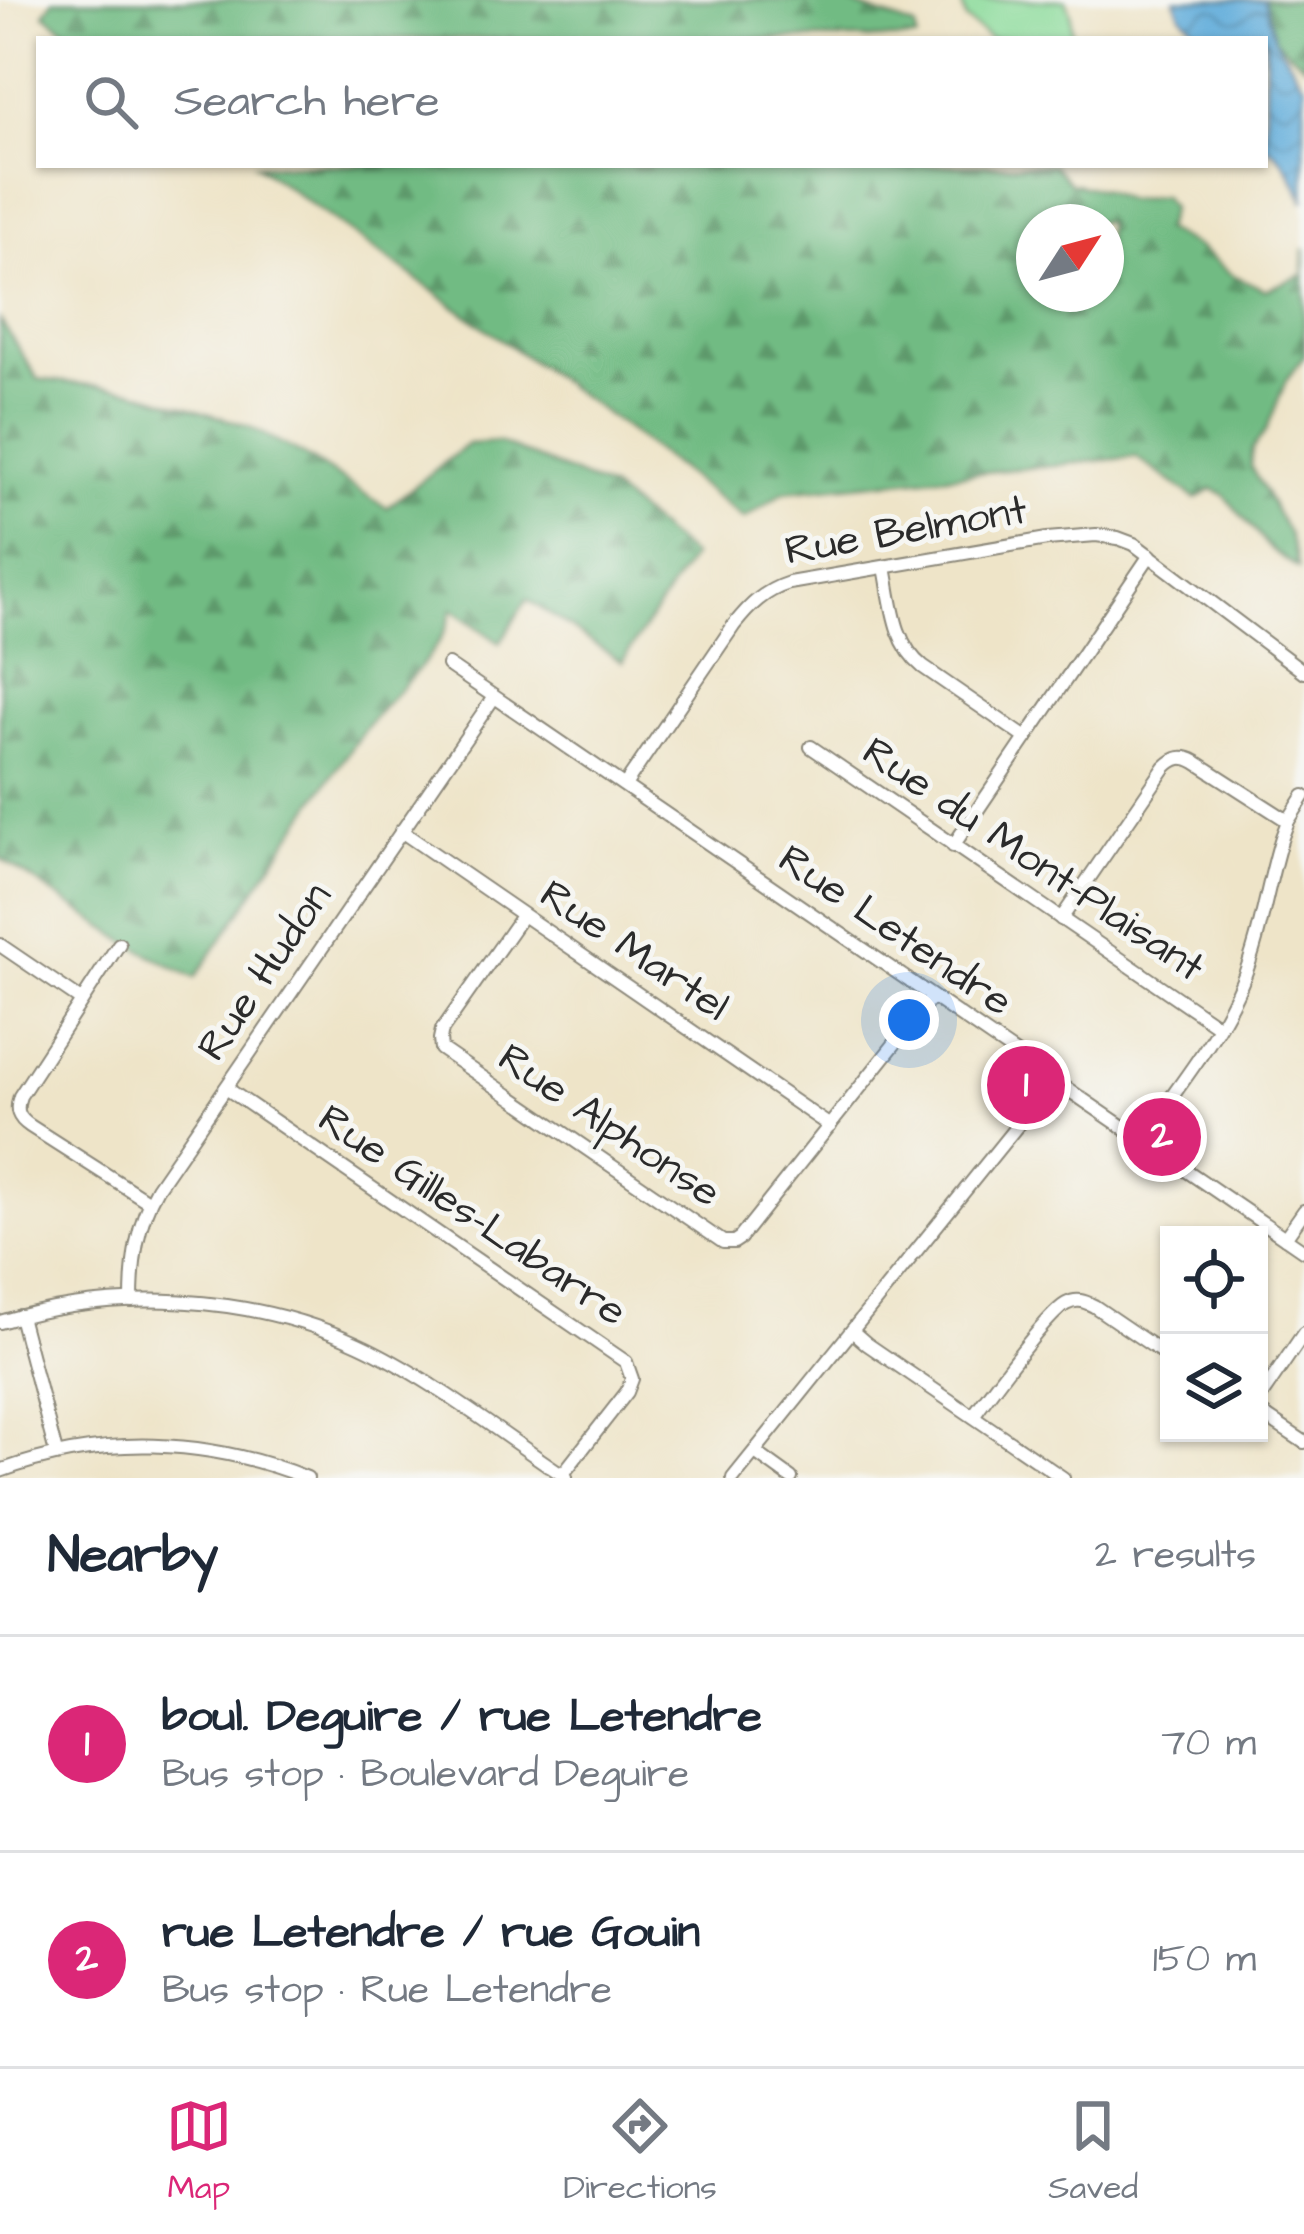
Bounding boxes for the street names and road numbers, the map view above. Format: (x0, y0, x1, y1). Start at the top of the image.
street label: Rue Belmont (781, 481, 1031, 581)
street label: Rue du Mont-Plaisant (850, 724, 1216, 996)
street label: Rue Letendre (767, 831, 1023, 1031)
street label: Rue Martel (528, 866, 740, 1036)
street label: Rue Hudon (184, 871, 346, 1073)
street label: Rue Alphonse (486, 1030, 732, 1222)
street label: Rue Gilles-Labarre (306, 1091, 638, 1341)

